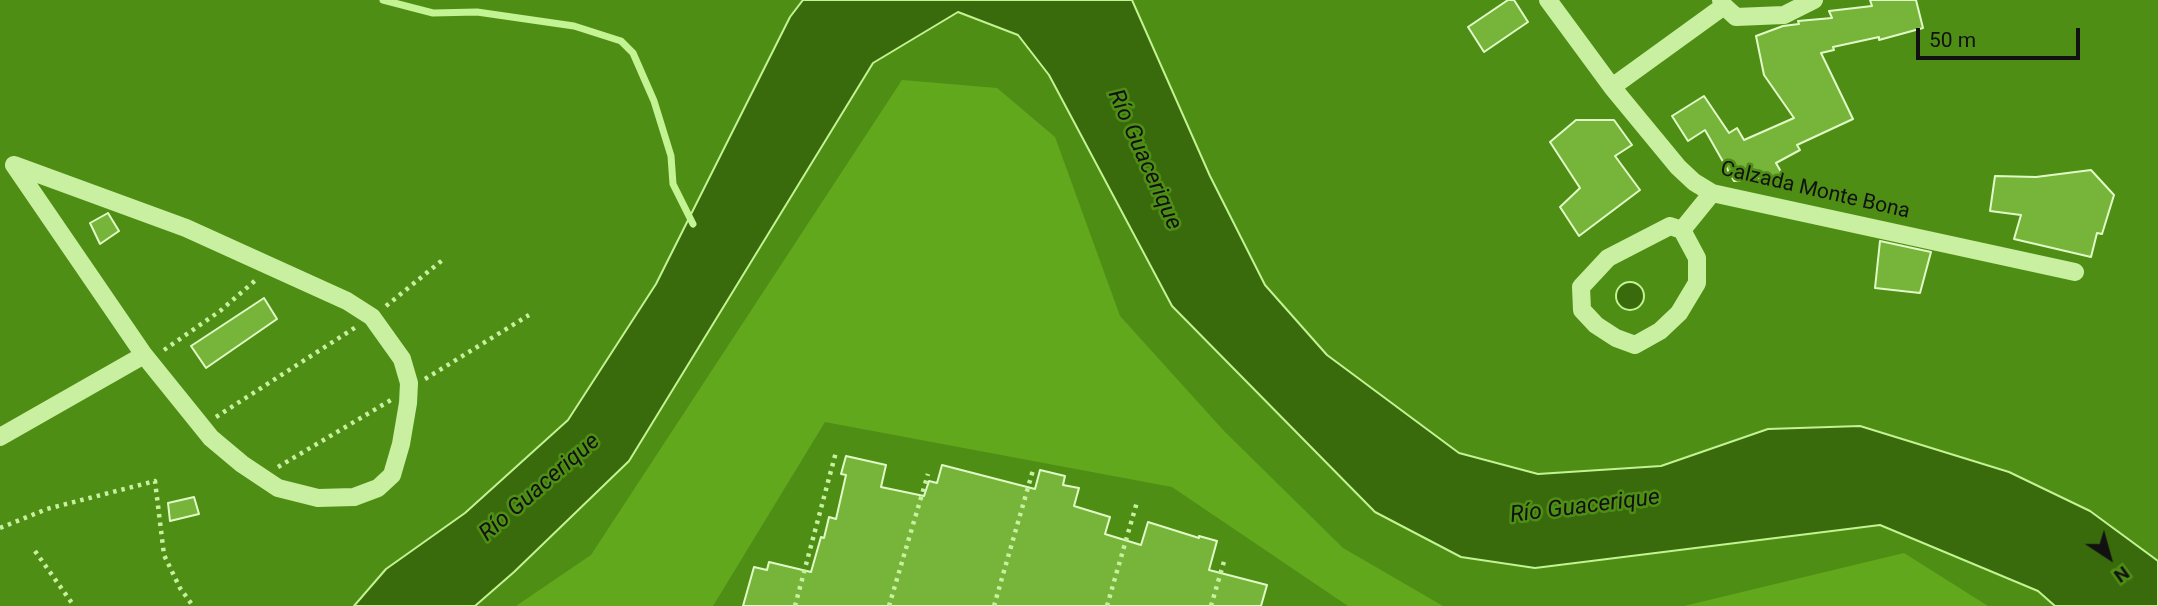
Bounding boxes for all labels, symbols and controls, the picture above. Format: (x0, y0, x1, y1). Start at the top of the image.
scale bar (1920, 14, 2084, 58)
text: 50 m (1929, 28, 1976, 52)
water label: Río Guacerique (1101, 86, 1187, 234)
street label: Calzada Monte Bona (1718, 157, 1912, 225)
water label: Río Guacerique (474, 428, 606, 548)
water label: Río Guacerique (1509, 484, 1661, 530)
north arrow (2074, 522, 2144, 592)
text: N (2109, 561, 2134, 588)

